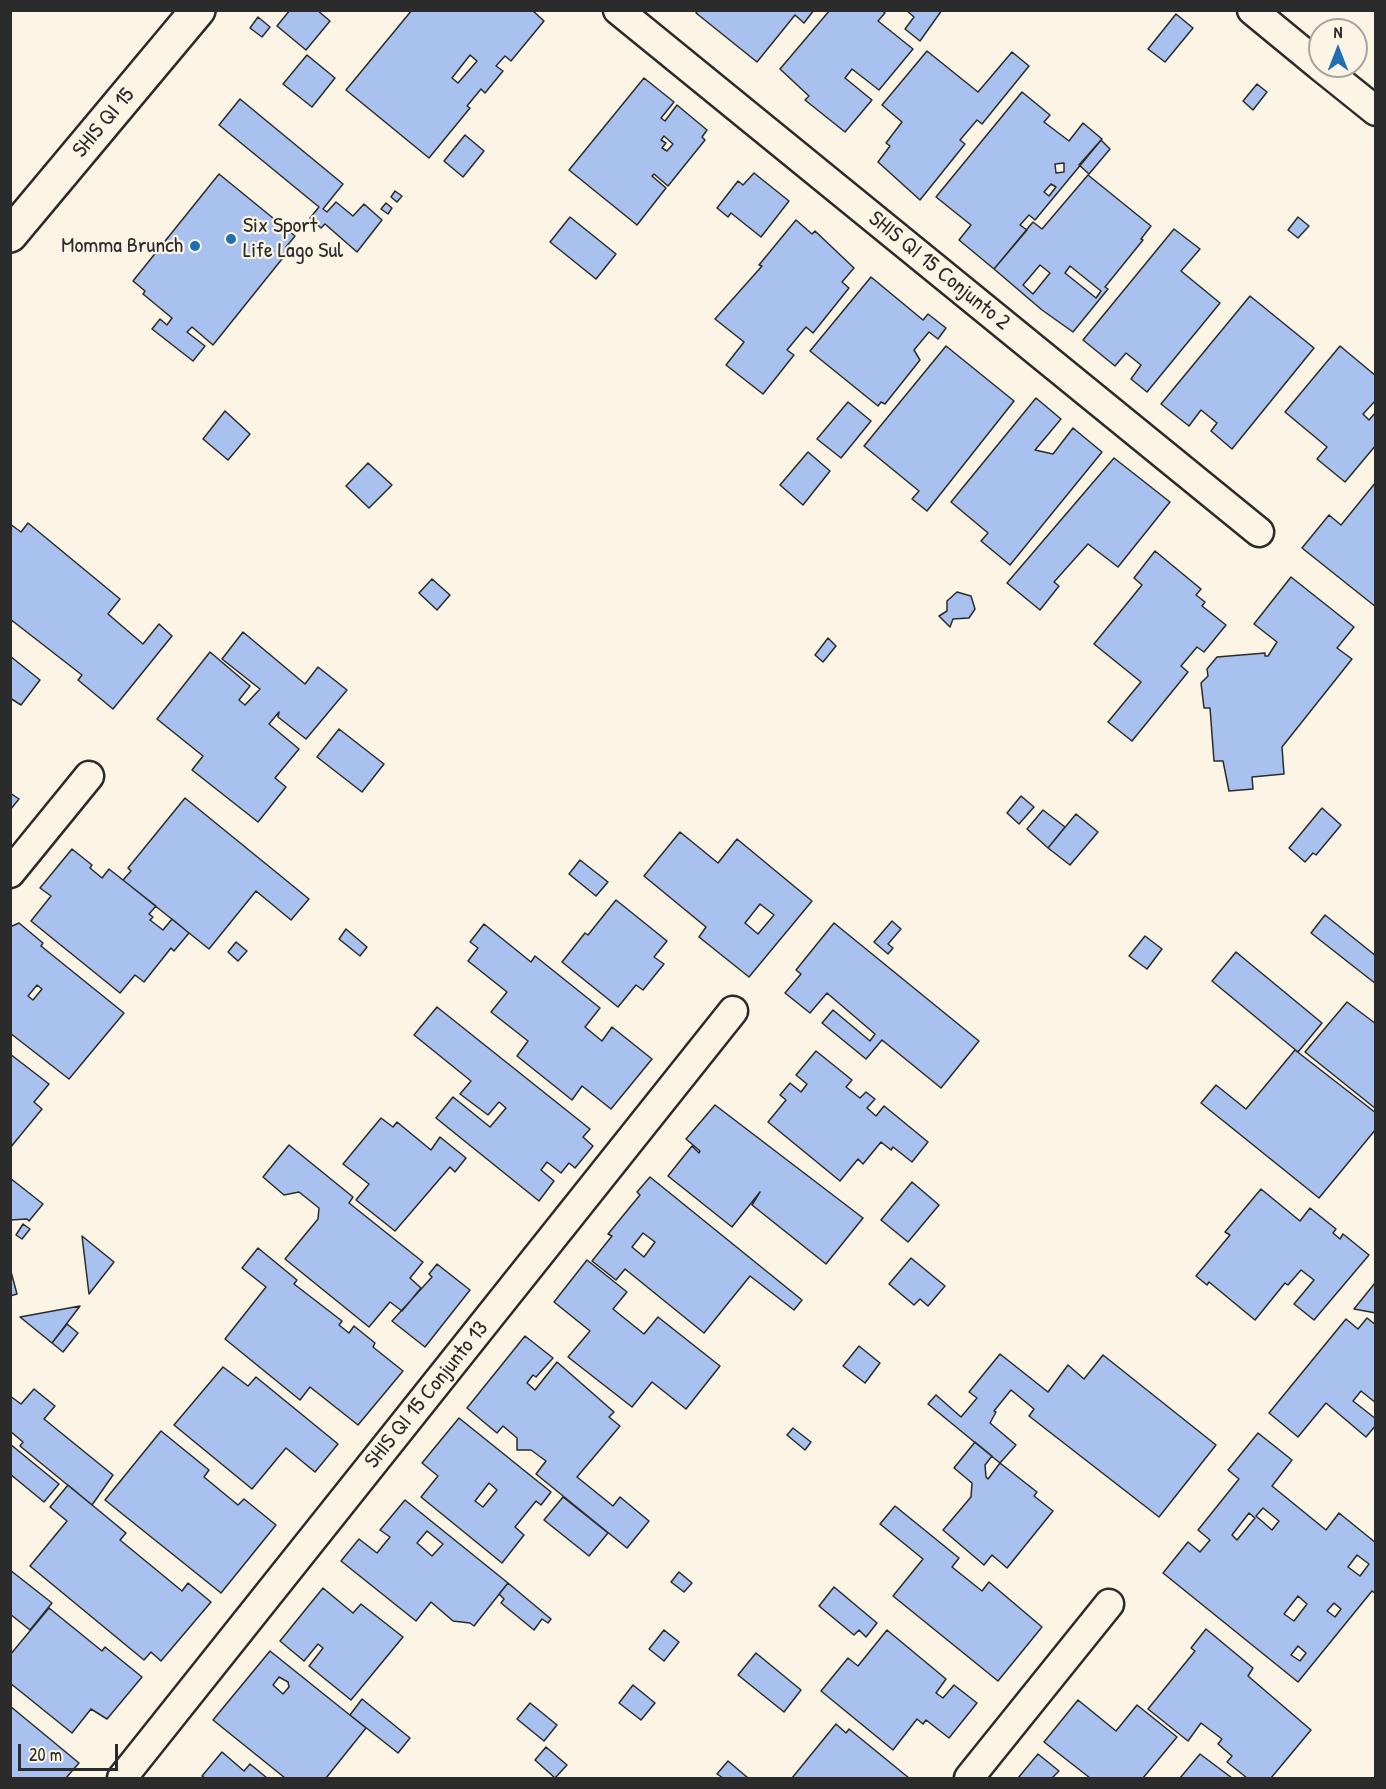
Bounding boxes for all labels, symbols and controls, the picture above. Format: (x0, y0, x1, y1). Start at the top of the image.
north arrow (1308, 18, 1368, 78)
text: N (1334, 21, 1342, 43)
street label: SHIS QI 15 (67, 83, 141, 163)
street label: SHIS QI 15 Conjunto 2 (863, 206, 1015, 336)
place label: Six Sport Life Lago Sul (243, 213, 343, 264)
marker: Six Sport Life Lago Sul (224, 232, 238, 246)
place label: Momma Brunch (61, 233, 183, 259)
marker: Momma Brunch (188, 239, 202, 253)
street label: SHIS QI 15 Conjunto 13 (360, 1316, 494, 1474)
scale bar (21, 1732, 122, 1770)
text: 20 m (29, 1742, 62, 1767)

